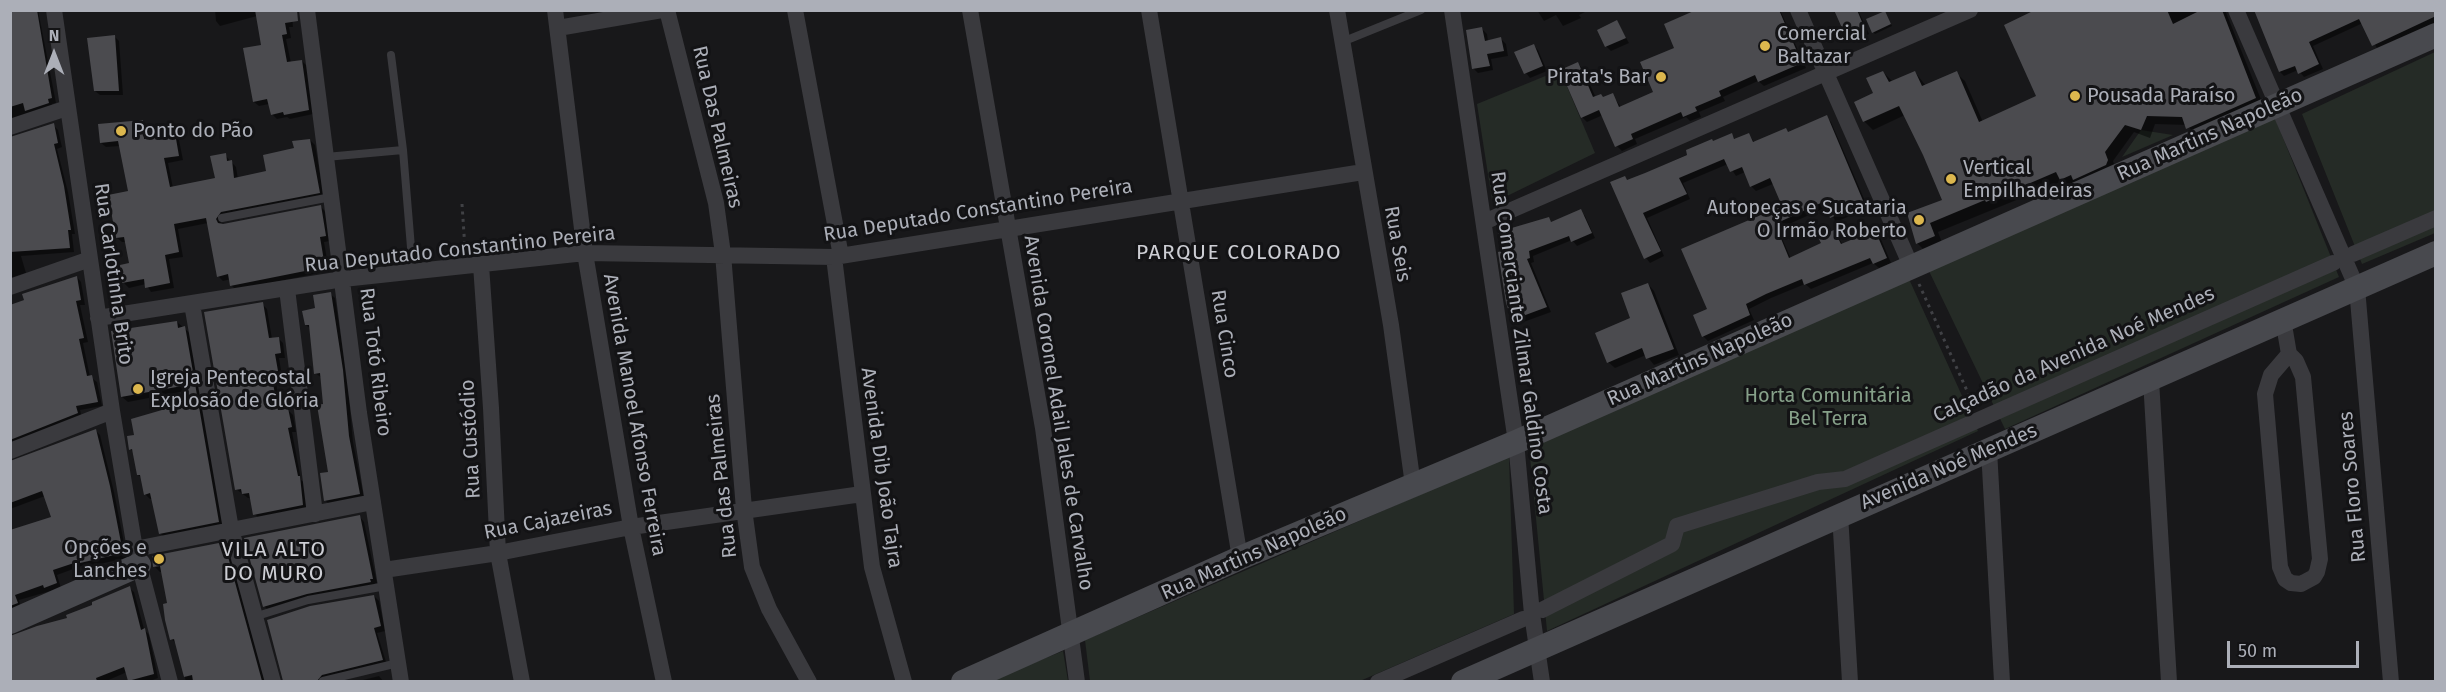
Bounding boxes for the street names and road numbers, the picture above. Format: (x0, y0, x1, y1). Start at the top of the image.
street label: Rua Das Palmeiras (687, 44, 747, 210)
street label: Rua Martins Napoleão (2114, 83, 2306, 187)
street label: Rua Comerciante Zilmar Galdino Costa (1485, 170, 1557, 516)
street label: Rua Deputado Constantino Pereira (822, 175, 1134, 247)
street label: Rua Carlotinha Brito (88, 181, 138, 367)
street label: Rua Seis (1379, 204, 1415, 284)
street label: Rua Deputado Constantino Pereira (303, 222, 617, 278)
street label: Avenida Coronel Adail Jales de Carvalho (1018, 234, 1098, 592)
street label: Avenida Manoel Afonso Ferreira (597, 272, 671, 558)
street label: Calçadão da Avenida Noé Mendes (1930, 282, 2218, 428)
street label: Rua Totó Ribeiro (354, 286, 396, 438)
street label: Rua Cinco (1205, 288, 1243, 380)
street label: Rua Martins Napoleão (1604, 308, 1796, 412)
street label: Avenida Dib João Tajra (855, 366, 907, 570)
street label: Rua Custódio (456, 379, 486, 499)
street label: Rua das Palmeiras (701, 393, 743, 559)
street label: Rua Floro Soares (2334, 410, 2372, 564)
street label: Avenida Noé Mendes (1857, 419, 2041, 515)
street label: Rua Cajazeiras (482, 497, 614, 545)
street label: Rua Martins Napoleão (1158, 502, 1350, 606)

